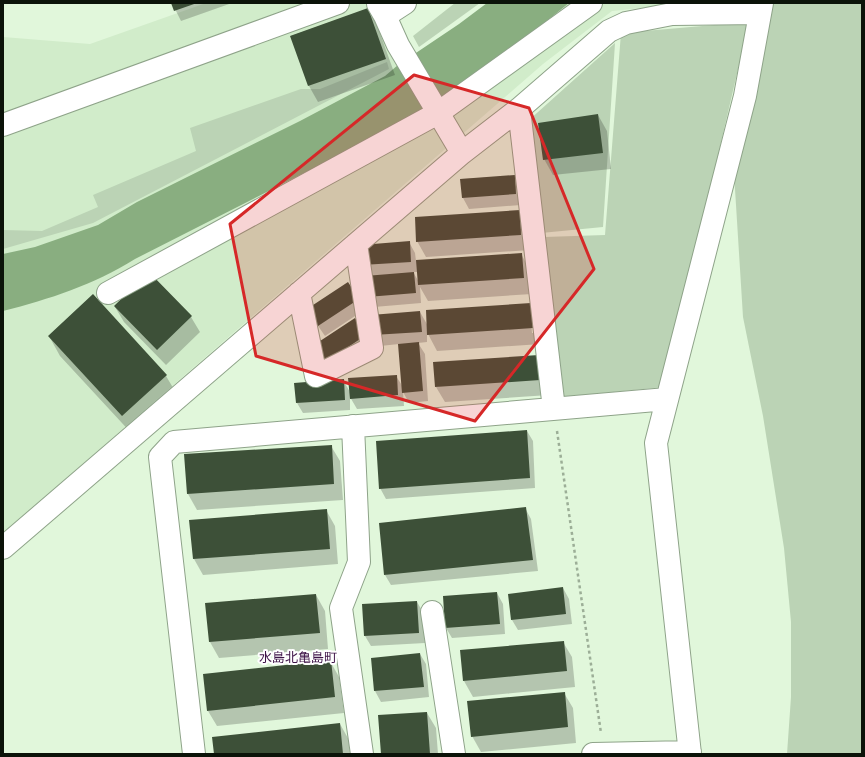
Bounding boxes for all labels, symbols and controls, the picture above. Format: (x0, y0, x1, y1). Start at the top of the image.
district label: 水島北亀島町 (259, 647, 337, 666)

